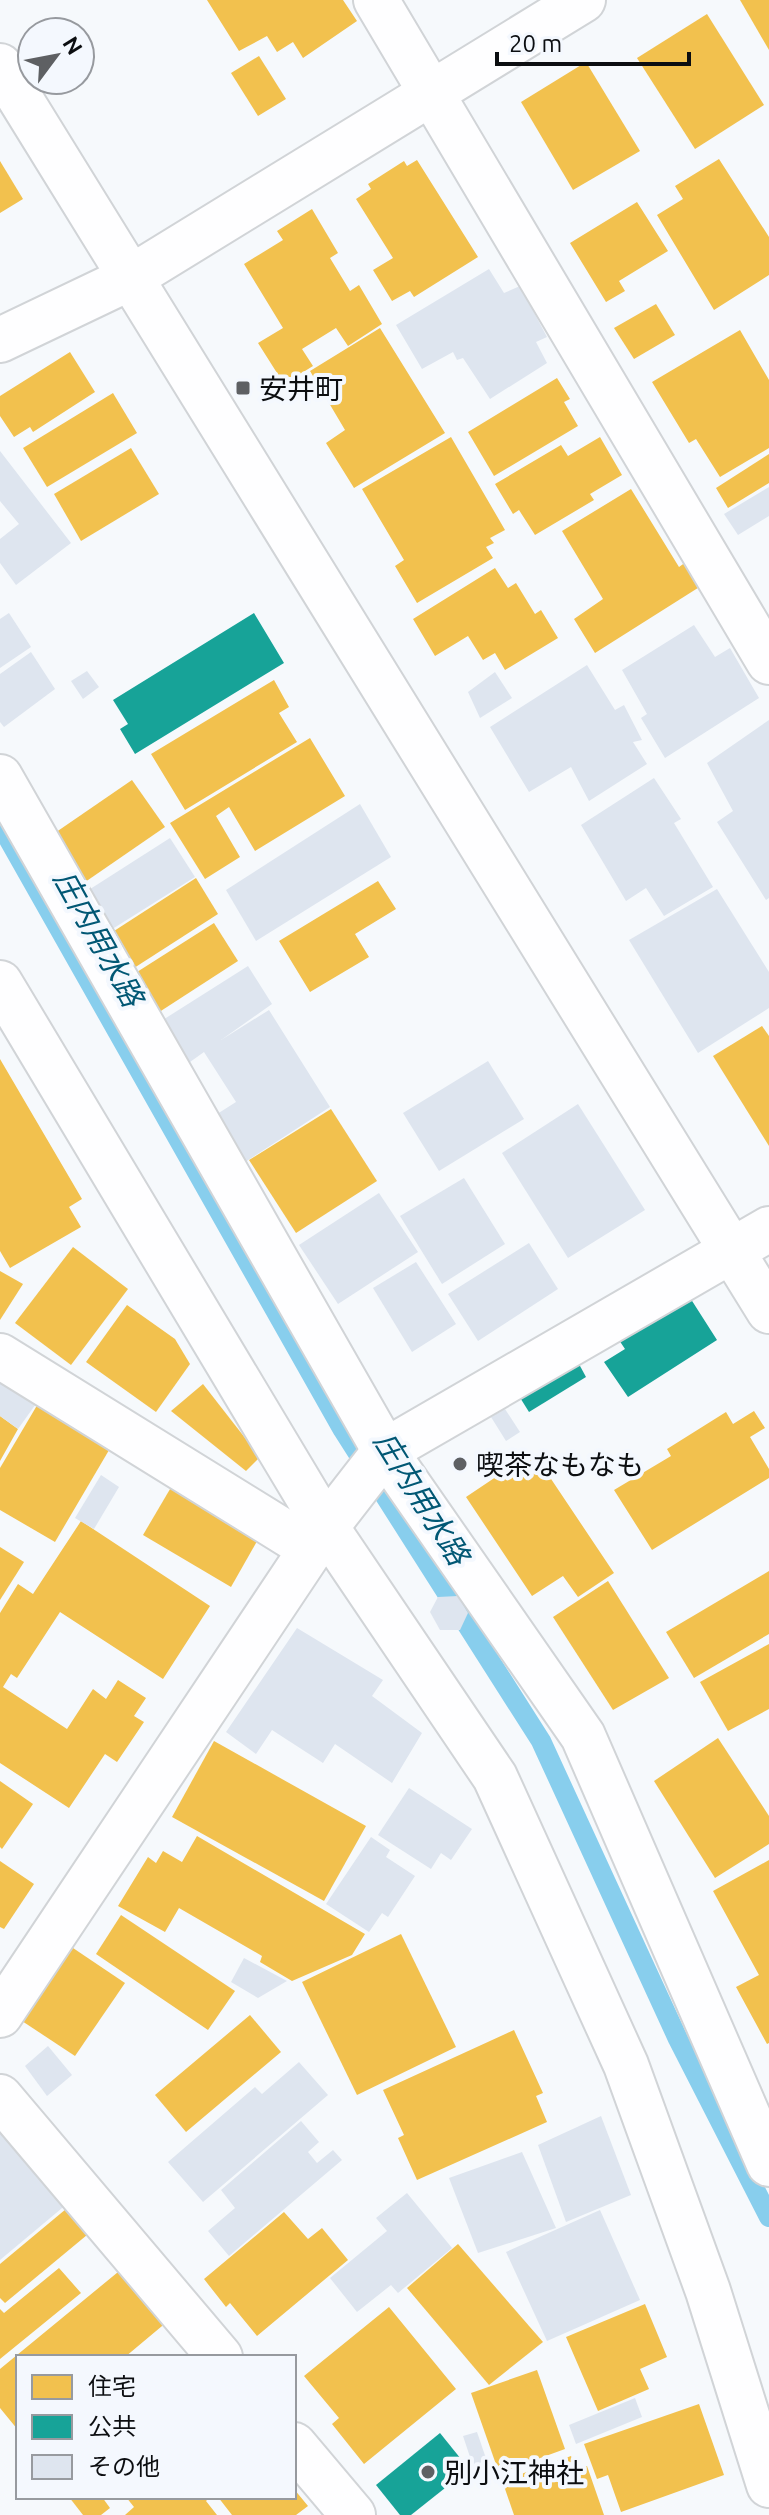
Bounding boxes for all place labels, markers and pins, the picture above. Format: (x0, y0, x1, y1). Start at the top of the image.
place label: 安井町 (259, 373, 343, 404)
marker: 安井町 (234, 379, 252, 397)
place label: 喫茶なもなも (476, 1449, 644, 1480)
marker: 喫茶なもなも (451, 1455, 469, 1473)
place label: 別小江神社 (444, 2457, 584, 2488)
marker: 別小江神社 (419, 2463, 437, 2481)

